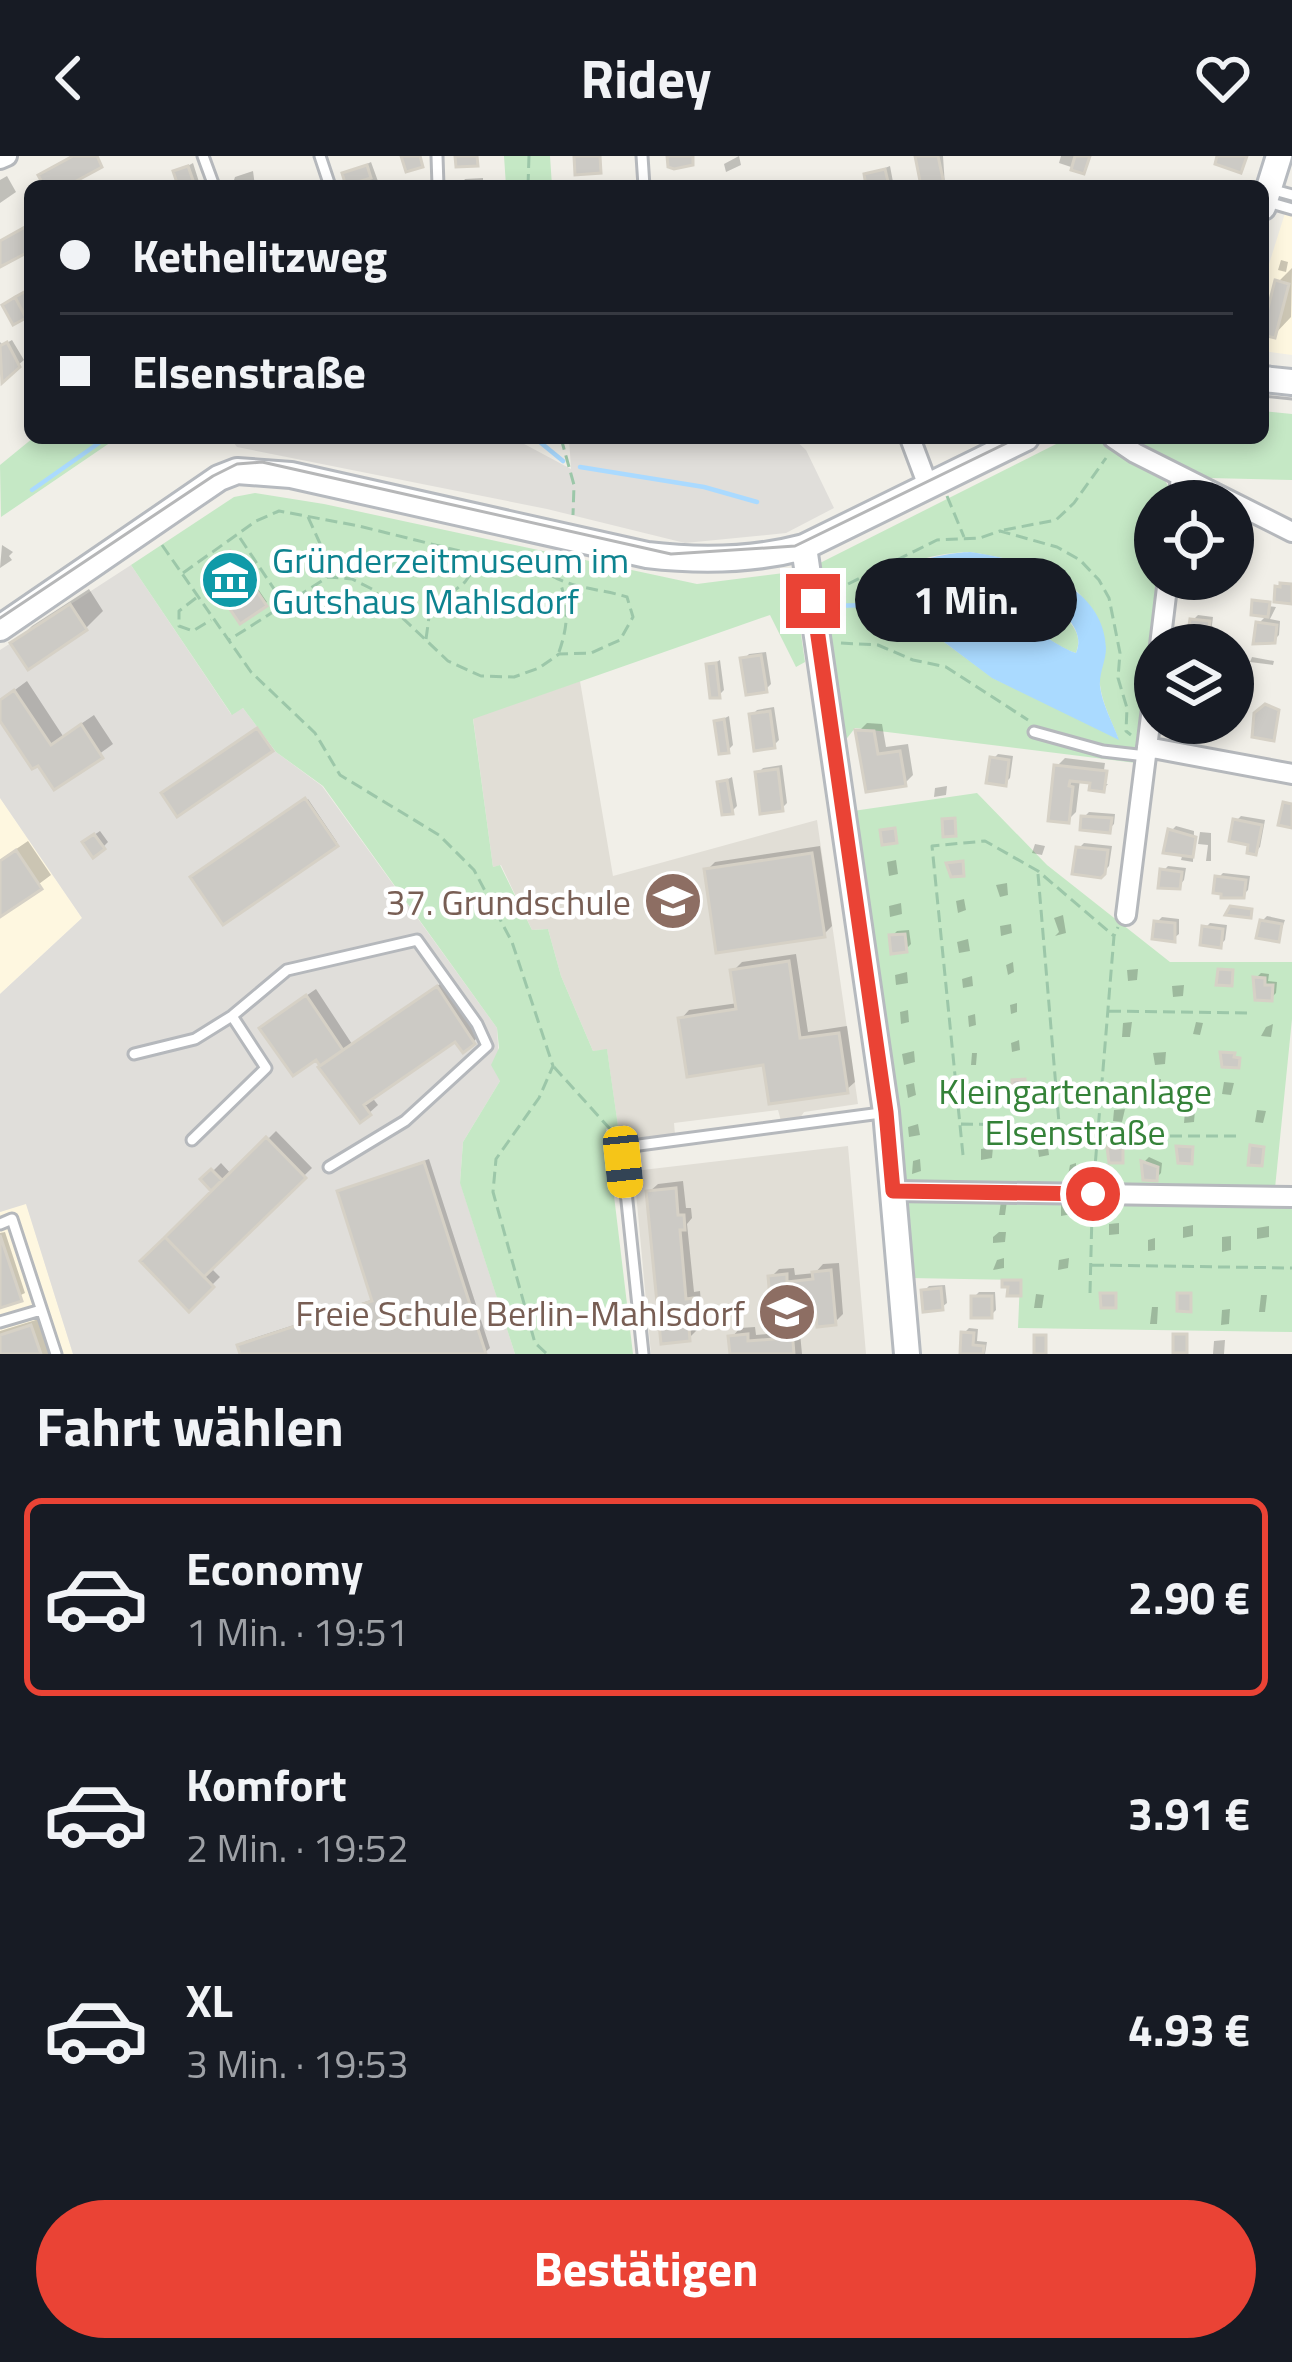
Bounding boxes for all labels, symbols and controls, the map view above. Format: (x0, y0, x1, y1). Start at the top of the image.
text: Ridey (580, 37, 712, 119)
icon: back (36, 45, 102, 111)
icon: heart (1190, 45, 1256, 111)
text: Kethelitzweg (132, 221, 387, 289)
text: Elsenstraße (132, 337, 366, 405)
map controls (1134, 480, 1254, 744)
button: locate (1134, 480, 1254, 600)
place label: Gründerzeitmuseum im Gutshaus Mahlsdorf (272, 532, 629, 628)
museum icon: Gründerzeitmuseum im Gutshaus Mahlsdorf (199, 549, 261, 611)
callout: 1 Min. (855, 559, 1077, 643)
text: 1 Min. (913, 570, 1019, 629)
route end (786, 574, 840, 628)
button: layers (1134, 624, 1254, 744)
school or university icon: 37. Grundschule (642, 870, 704, 932)
place label: 37. Grundschule (385, 874, 631, 929)
park label: Kleingartenanlage Elsenstraße (938, 1063, 1212, 1159)
car (601, 1124, 645, 1200)
route start (1066, 1167, 1120, 1221)
school or university icon: Freie Schule Berlin-Mahlsdorf (756, 1281, 818, 1343)
place label: Freie Schule Berlin-Mahlsdorf (295, 1285, 745, 1340)
text: Fahrt wählen (36, 1385, 344, 1467)
text: Economy (186, 1534, 363, 1602)
icon: car (42, 1543, 150, 1651)
text: 2.90 € (1128, 1563, 1250, 1631)
text: 1 Min. · 19:51 (186, 1602, 409, 1661)
text: Komfort (186, 1750, 347, 1818)
icon: car (42, 1759, 150, 1867)
text: 3.91 € (1128, 1779, 1250, 1847)
text: 2 Min. · 19:52 (186, 1818, 409, 1877)
text: XL (186, 1966, 233, 2034)
icon: car (42, 1975, 150, 2083)
text: 4.93 € (1128, 1995, 1250, 2063)
text: 3 Min. · 19:53 (186, 2034, 409, 2093)
button: Bestätigen (36, 2200, 1256, 2338)

